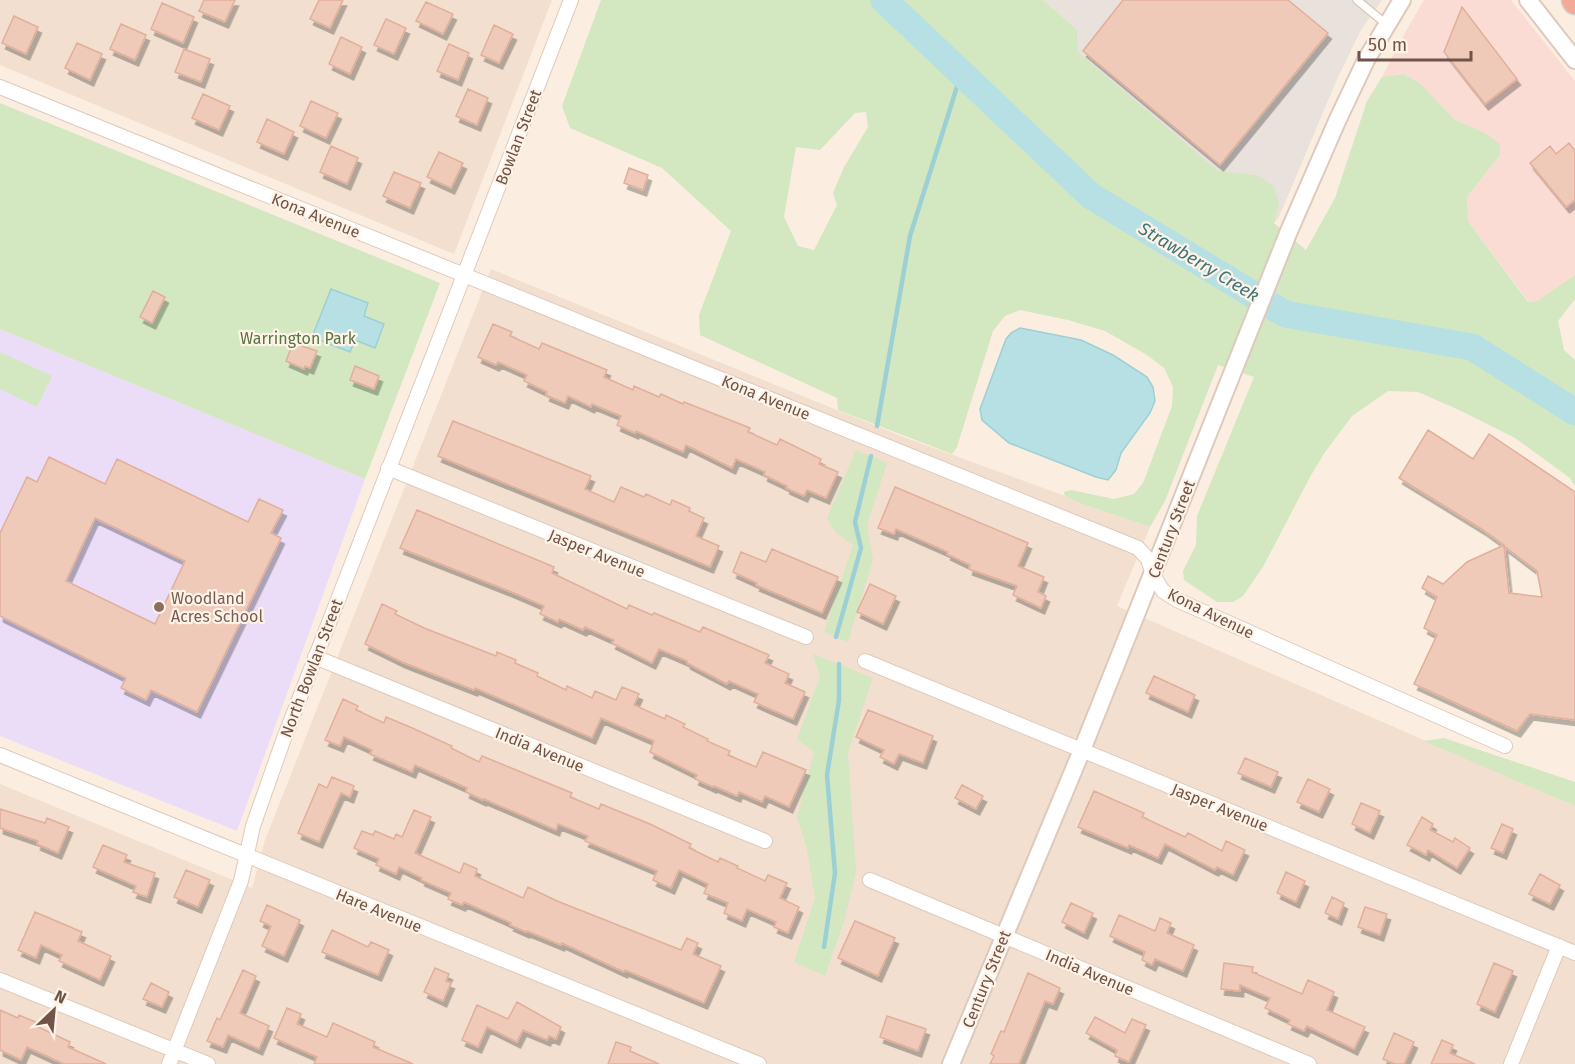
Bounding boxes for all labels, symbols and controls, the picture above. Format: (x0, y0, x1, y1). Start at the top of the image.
scale bar (1359, 24, 1472, 62)
text: 50 m (1368, 34, 1407, 56)
street label: Bowlan Street (492, 86, 545, 188)
street label: Kona Avenue (269, 189, 363, 242)
water label: Strawberry Creek (1134, 217, 1263, 307)
park label: Warrington Park (240, 329, 357, 348)
street label: Kona Avenue (719, 371, 813, 424)
street label: Century Street (1144, 477, 1199, 581)
street label: Jasper Avenue (546, 525, 648, 581)
street label: Kona Avenue (1164, 584, 1257, 643)
place label: Woodland Acres School (171, 589, 263, 626)
street label: North Bowlan Street (276, 596, 347, 740)
marker: Woodland Acres School (152, 600, 166, 614)
street label: India Avenue (493, 723, 587, 776)
street label: Jasper Avenue (1169, 779, 1271, 835)
street label: Hare Avenue (333, 885, 425, 936)
street label: Century Street (958, 927, 1015, 1031)
street label: India Avenue (1043, 945, 1137, 1000)
north arrow (24, 980, 84, 1040)
text: N (51, 986, 69, 1008)

